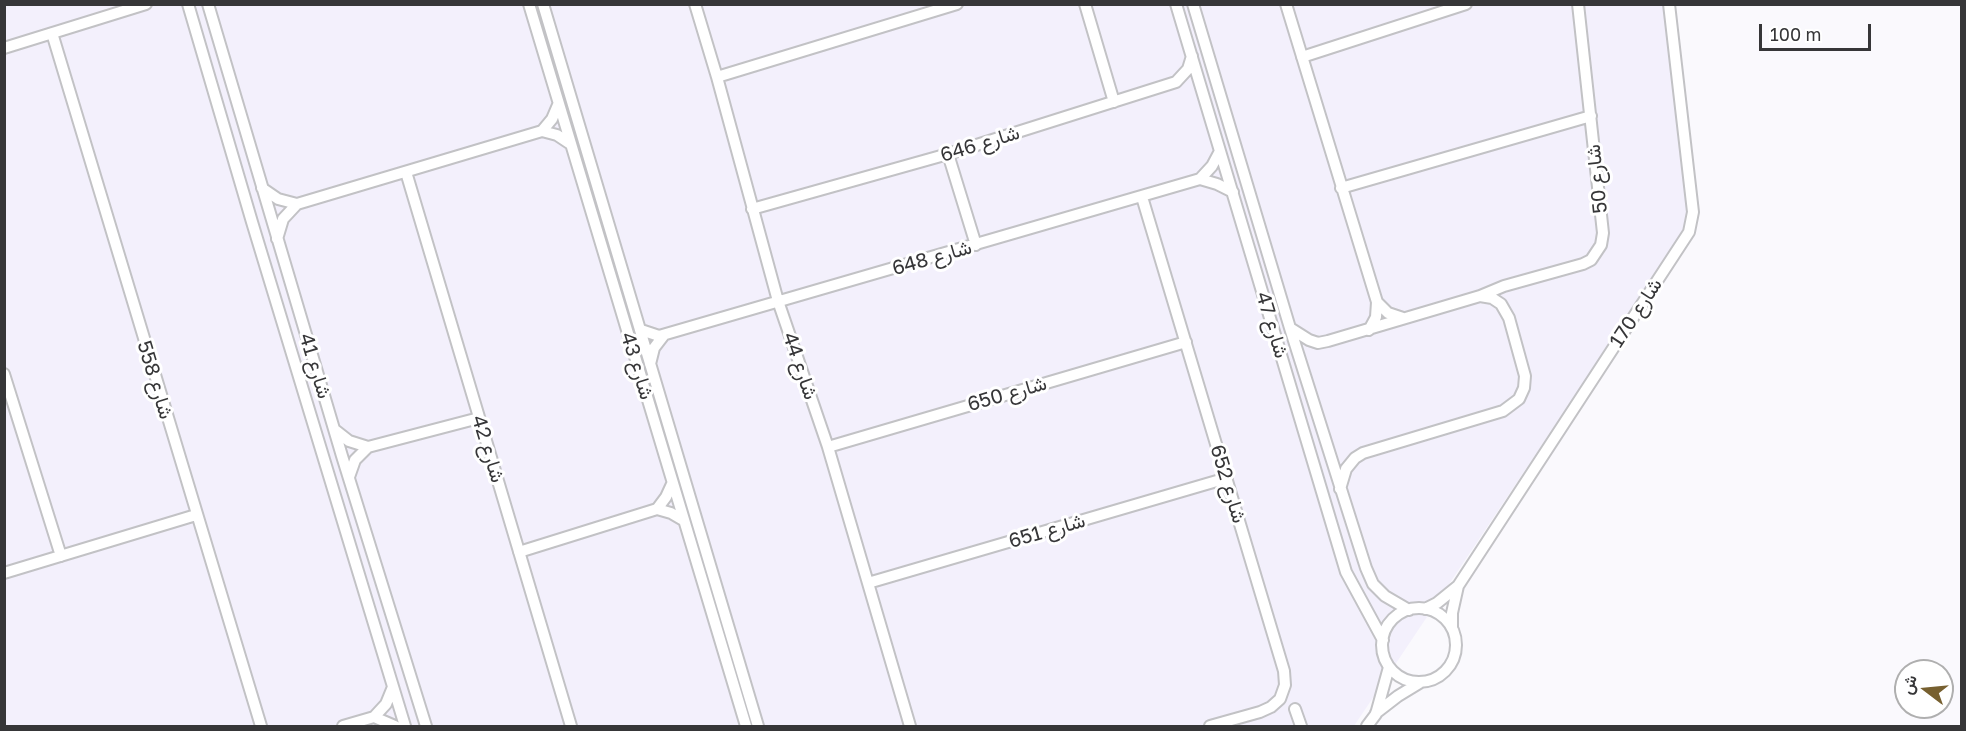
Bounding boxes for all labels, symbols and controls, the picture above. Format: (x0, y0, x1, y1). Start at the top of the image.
scale bar (1762, 12, 1874, 50)
text: 100 m (1770, 23, 1821, 45)
street label: شارع 646 (937, 121, 1023, 167)
street label: شارع 50 (1581, 143, 1613, 215)
street label: شارع 648 (889, 235, 975, 281)
street label: شارع 170 (1605, 274, 1667, 352)
street label: شارع 47 (1251, 289, 1293, 361)
street label: شارع 43 (615, 329, 659, 403)
street label: شارع 44 (777, 329, 823, 403)
street label: شارع 41 (294, 330, 336, 402)
street label: شارع 558 (132, 338, 178, 422)
street label: شارع 650 (965, 371, 1049, 417)
street label: شارع 42 (466, 412, 510, 486)
street label: شارع 652 (1205, 442, 1251, 526)
street label: شارع 651 (1006, 509, 1088, 553)
north arrow (1894, 659, 1954, 719)
text: ش (1896, 673, 1921, 697)

